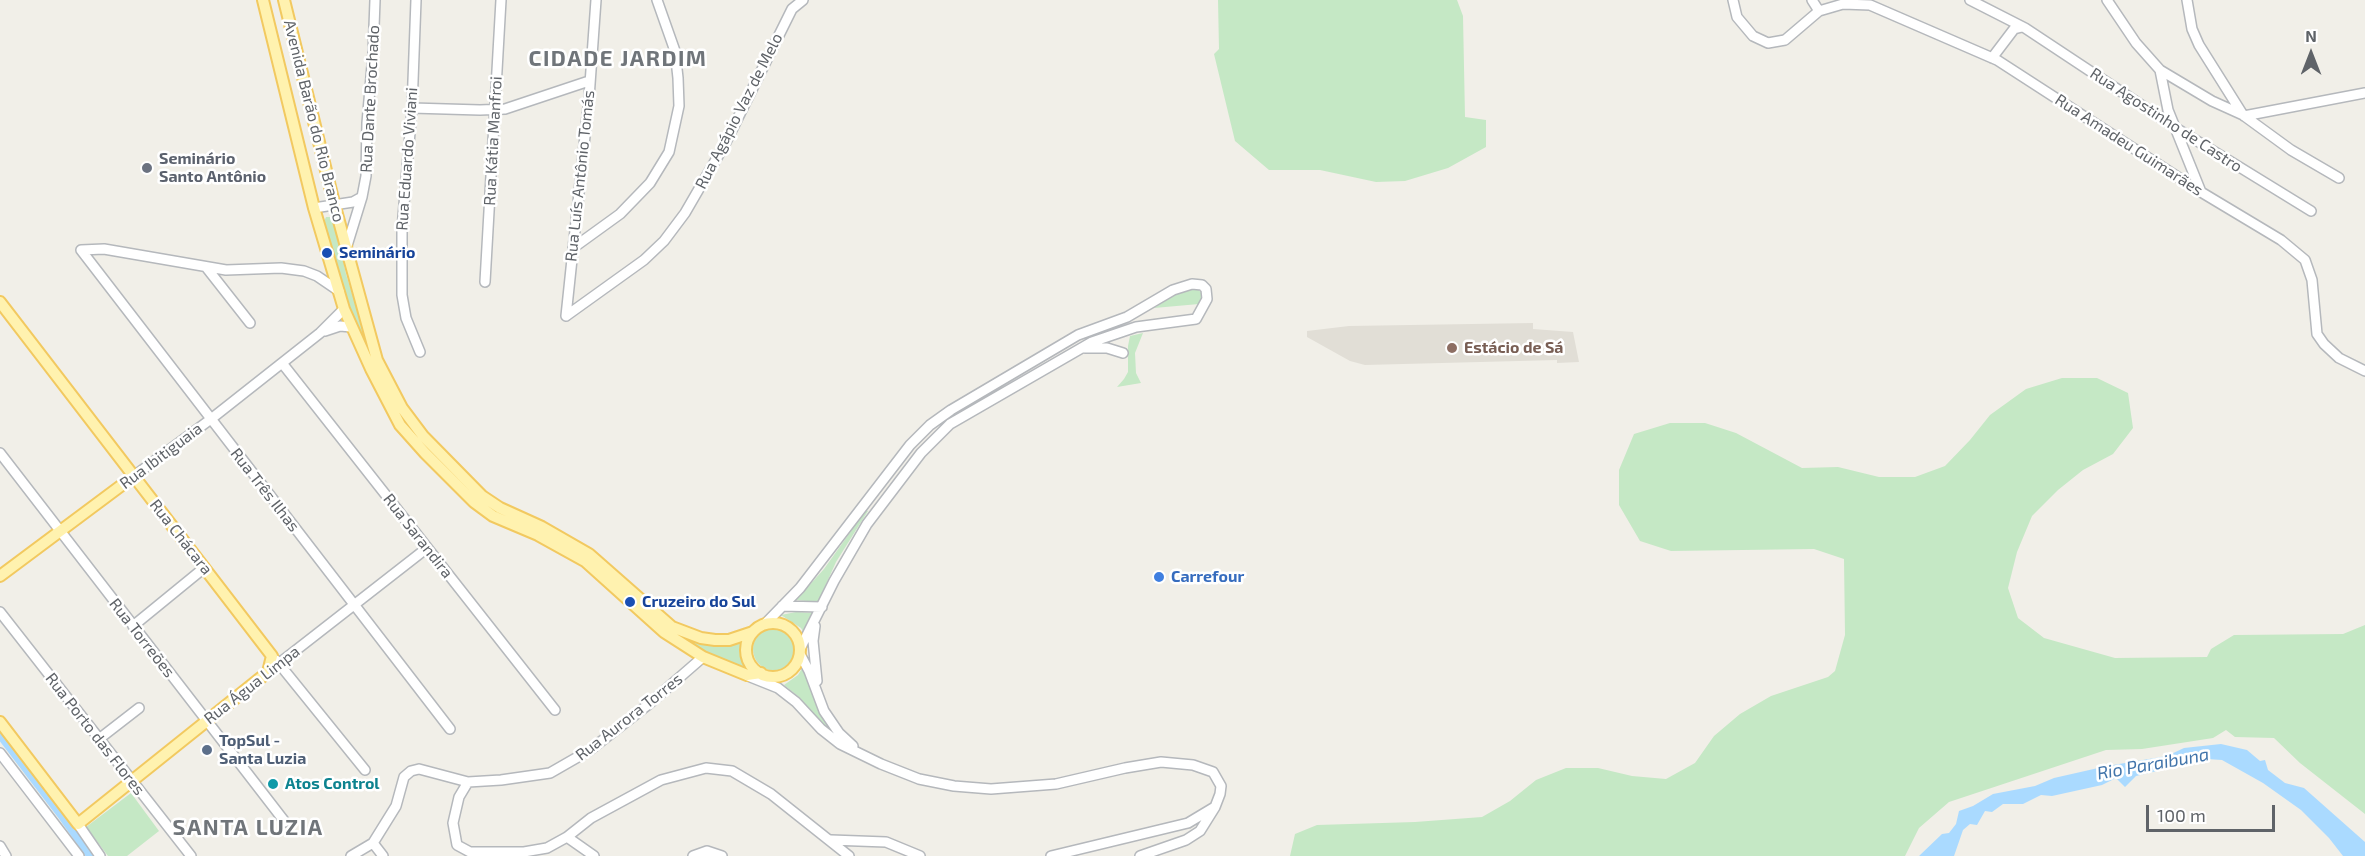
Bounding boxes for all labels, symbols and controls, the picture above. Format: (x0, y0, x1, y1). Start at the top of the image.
street label: Avenida Barão do Rio Branco (280, 18, 348, 224)
north arrow (2281, 24, 2341, 84)
street label: Rua Dante Brochado (357, 25, 383, 173)
text: N (2305, 26, 2317, 45)
street label: Rua Agápio Vaz de Melo (691, 30, 787, 192)
district label: CIDADE JARDIM (529, 46, 707, 72)
street label: Rua Agostinho de Castro (2086, 64, 2246, 176)
street label: Rua Kátia Manfroi (480, 76, 506, 206)
street label: Rua Eduardo Viviani (392, 87, 422, 231)
street label: Rua Luís Antônio Tomás (561, 89, 599, 263)
street label: Rua Amadeu Guimarães (2051, 90, 2207, 200)
place label: Seminário Santo Antônio (159, 149, 266, 187)
marker: Seminário Santo Antônio (140, 161, 154, 175)
place label: Seminário (339, 243, 415, 263)
marker: Seminário (320, 246, 334, 260)
place label: Estácio de Sá (1464, 338, 1563, 358)
marker: Estácio de Sá (1445, 341, 1459, 355)
street label: Rua Ibitiguaia (116, 419, 206, 493)
street label: Rua Três Ilhas (226, 444, 304, 536)
street label: Rua Sarandira (379, 490, 457, 582)
street label: Rua Chácara (146, 495, 216, 579)
place label: Carrefour (1171, 567, 1244, 587)
marker: Carrefour (1152, 570, 1166, 584)
place label: Cruzeiro do Sul (642, 592, 756, 612)
street label: Rua Torreões (105, 595, 179, 681)
marker: Cruzeiro do Sul (623, 595, 637, 609)
street label: Rua Água Limpa (200, 642, 304, 728)
street label: Rua Porto das Flores (41, 669, 149, 799)
street label: Rua Aurora Torres (572, 669, 686, 765)
place label: TopSul - Santa Luzia (219, 731, 306, 769)
marker: TopSul - Santa Luzia (200, 743, 214, 757)
water label: Rio Paraibuna (2095, 744, 2211, 784)
place label: Atos Control (285, 774, 380, 794)
marker: Atos Control (266, 777, 280, 791)
scale bar (2149, 793, 2278, 831)
text: 100 m (2157, 804, 2206, 826)
district label: SANTA LUZIA (173, 815, 323, 841)

